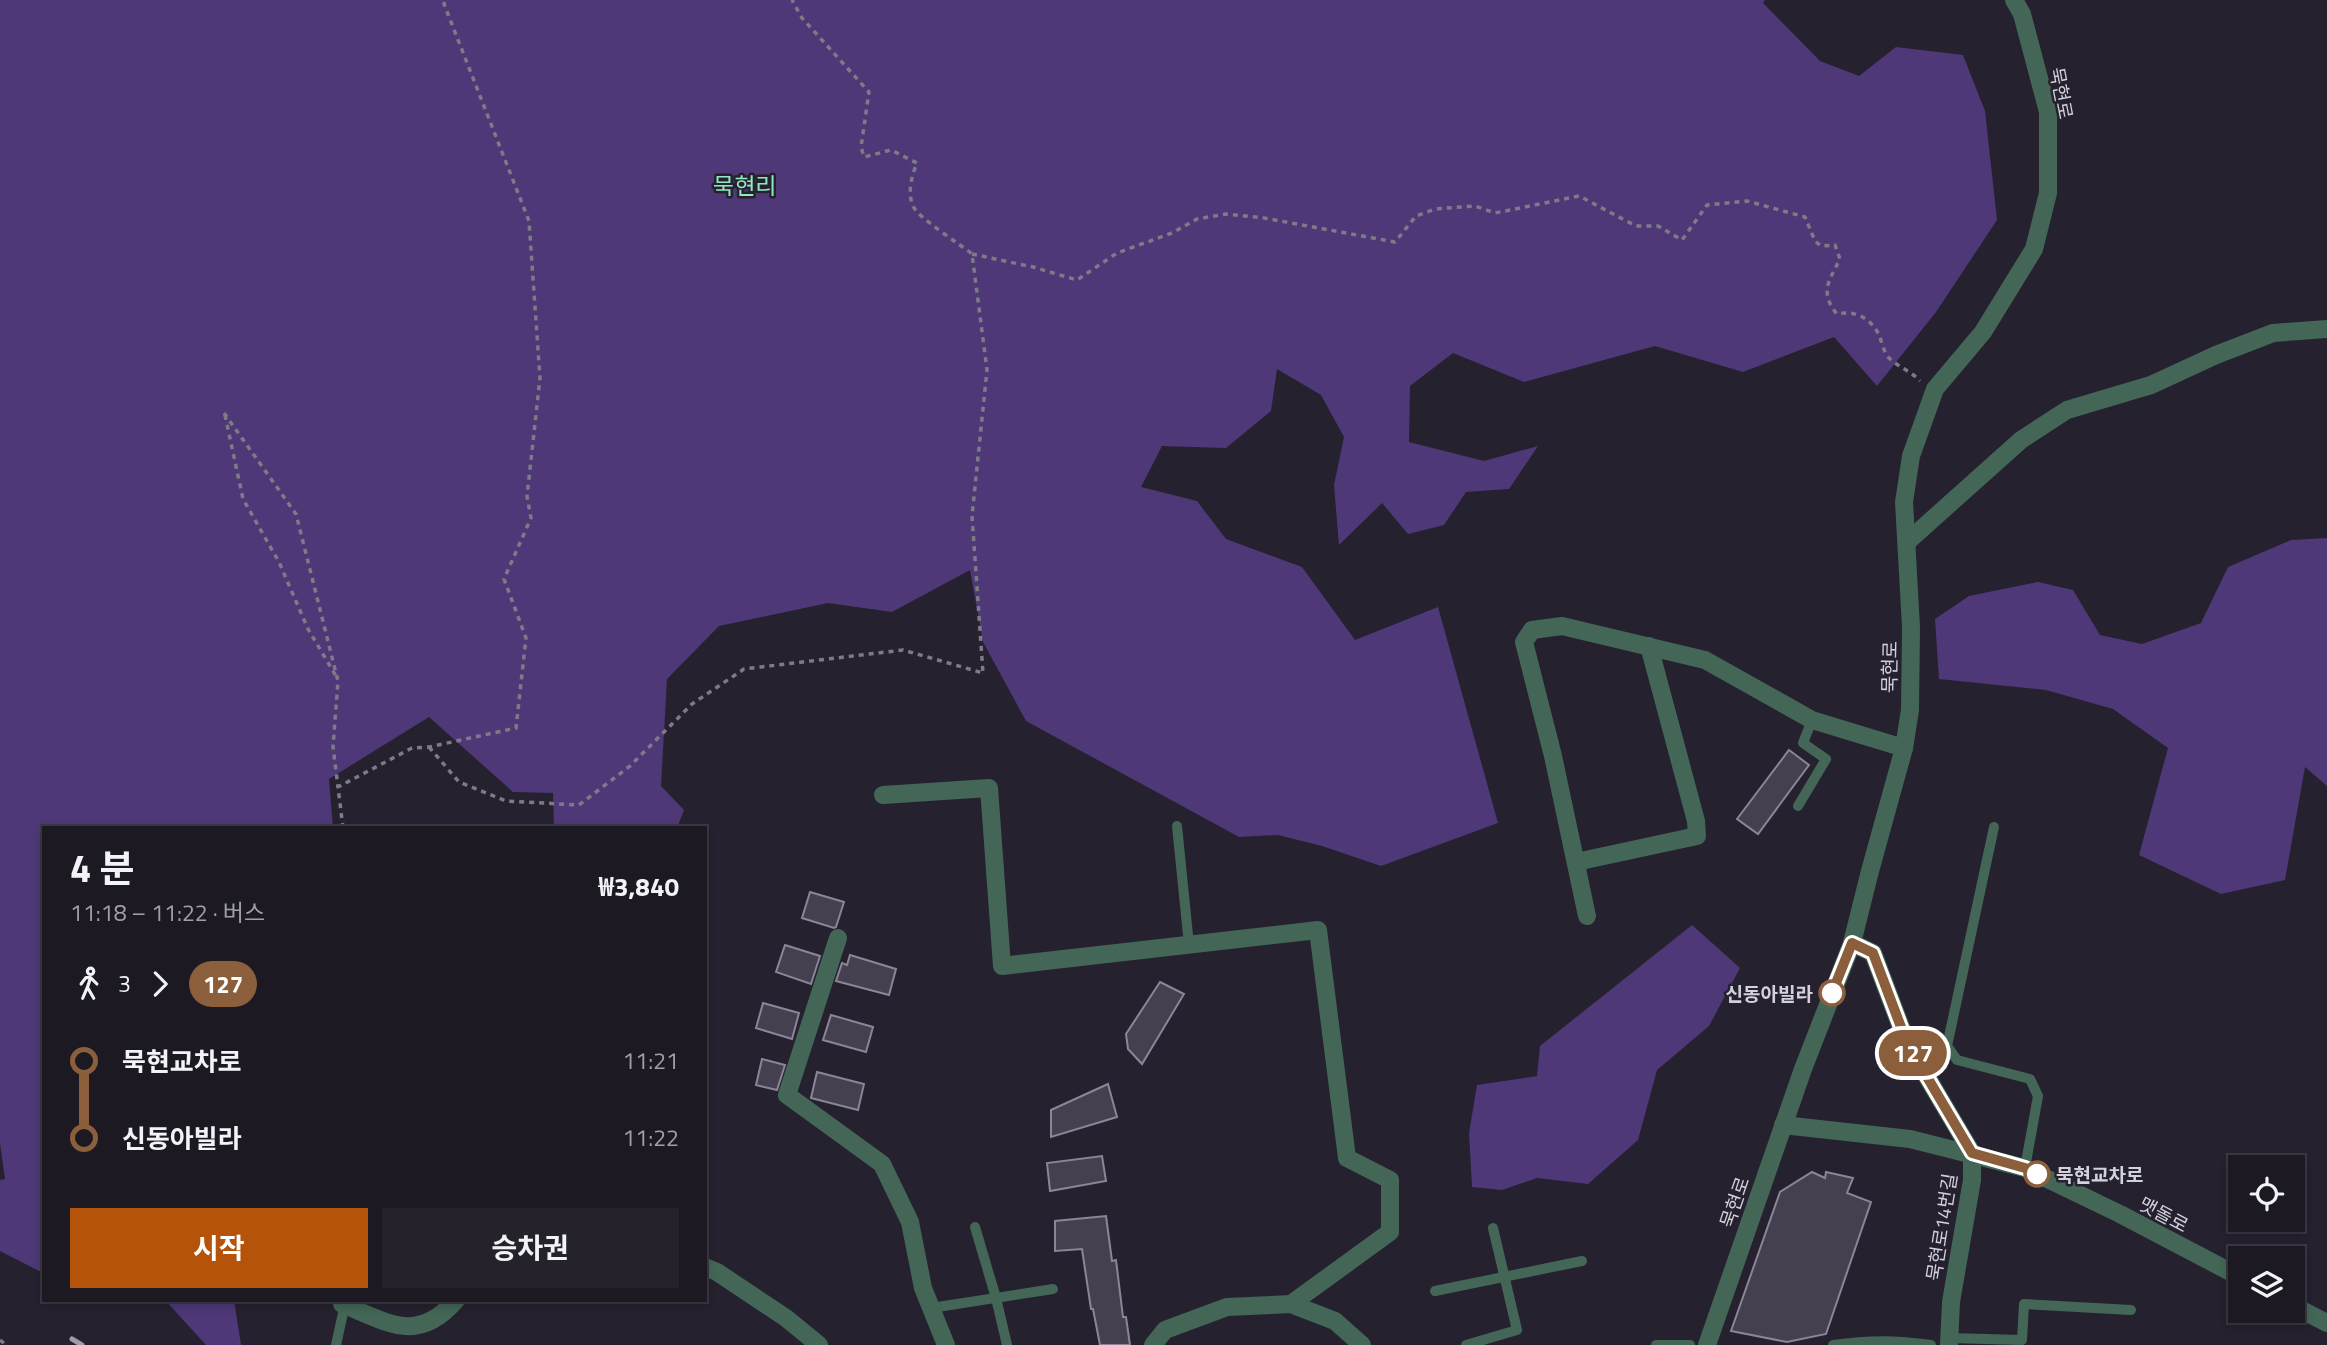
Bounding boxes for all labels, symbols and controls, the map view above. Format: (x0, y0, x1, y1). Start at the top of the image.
street label: 묵현로 (2043, 64, 2081, 122)
district label: 묵현리 (713, 168, 777, 203)
street label: 묵현로 (1874, 641, 1904, 693)
text: 4 분 (70, 839, 135, 897)
text: ₩3,840 (599, 867, 679, 906)
text: 11:18 – 11:22 · 버스 (70, 895, 265, 930)
icon: walk (70, 965, 108, 1003)
icon: forward (141, 965, 179, 1003)
text: 3 (118, 966, 131, 1001)
text: 127 (203, 966, 243, 1002)
place label: 신동아빌라 (1726, 979, 1814, 1008)
marker: 신동아빌라 (1819, 980, 1845, 1006)
line badge: 127 (1873, 1030, 1953, 1076)
text: 127 (1893, 1035, 1933, 1071)
text: 묵현교차로 (122, 1042, 242, 1081)
text: 11:21 (622, 1043, 679, 1078)
text: 신동아빌라 (122, 1119, 242, 1158)
text: 11:22 (622, 1120, 679, 1155)
map controls (2228, 1155, 2305, 1323)
button: locate (2228, 1155, 2305, 1232)
place label: 묵현교차로 (2056, 1160, 2143, 1189)
marker: 묵현교차로 (2024, 1161, 2050, 1187)
street label: 묵현로14번길 (1918, 1171, 1964, 1283)
street label: 묵현로 (1712, 1172, 1756, 1232)
street label: 맷돌로 (2134, 1189, 2194, 1239)
button: 시작 (70, 1208, 368, 1288)
button: 승차권 (382, 1208, 679, 1288)
button: layers (2228, 1246, 2305, 1323)

